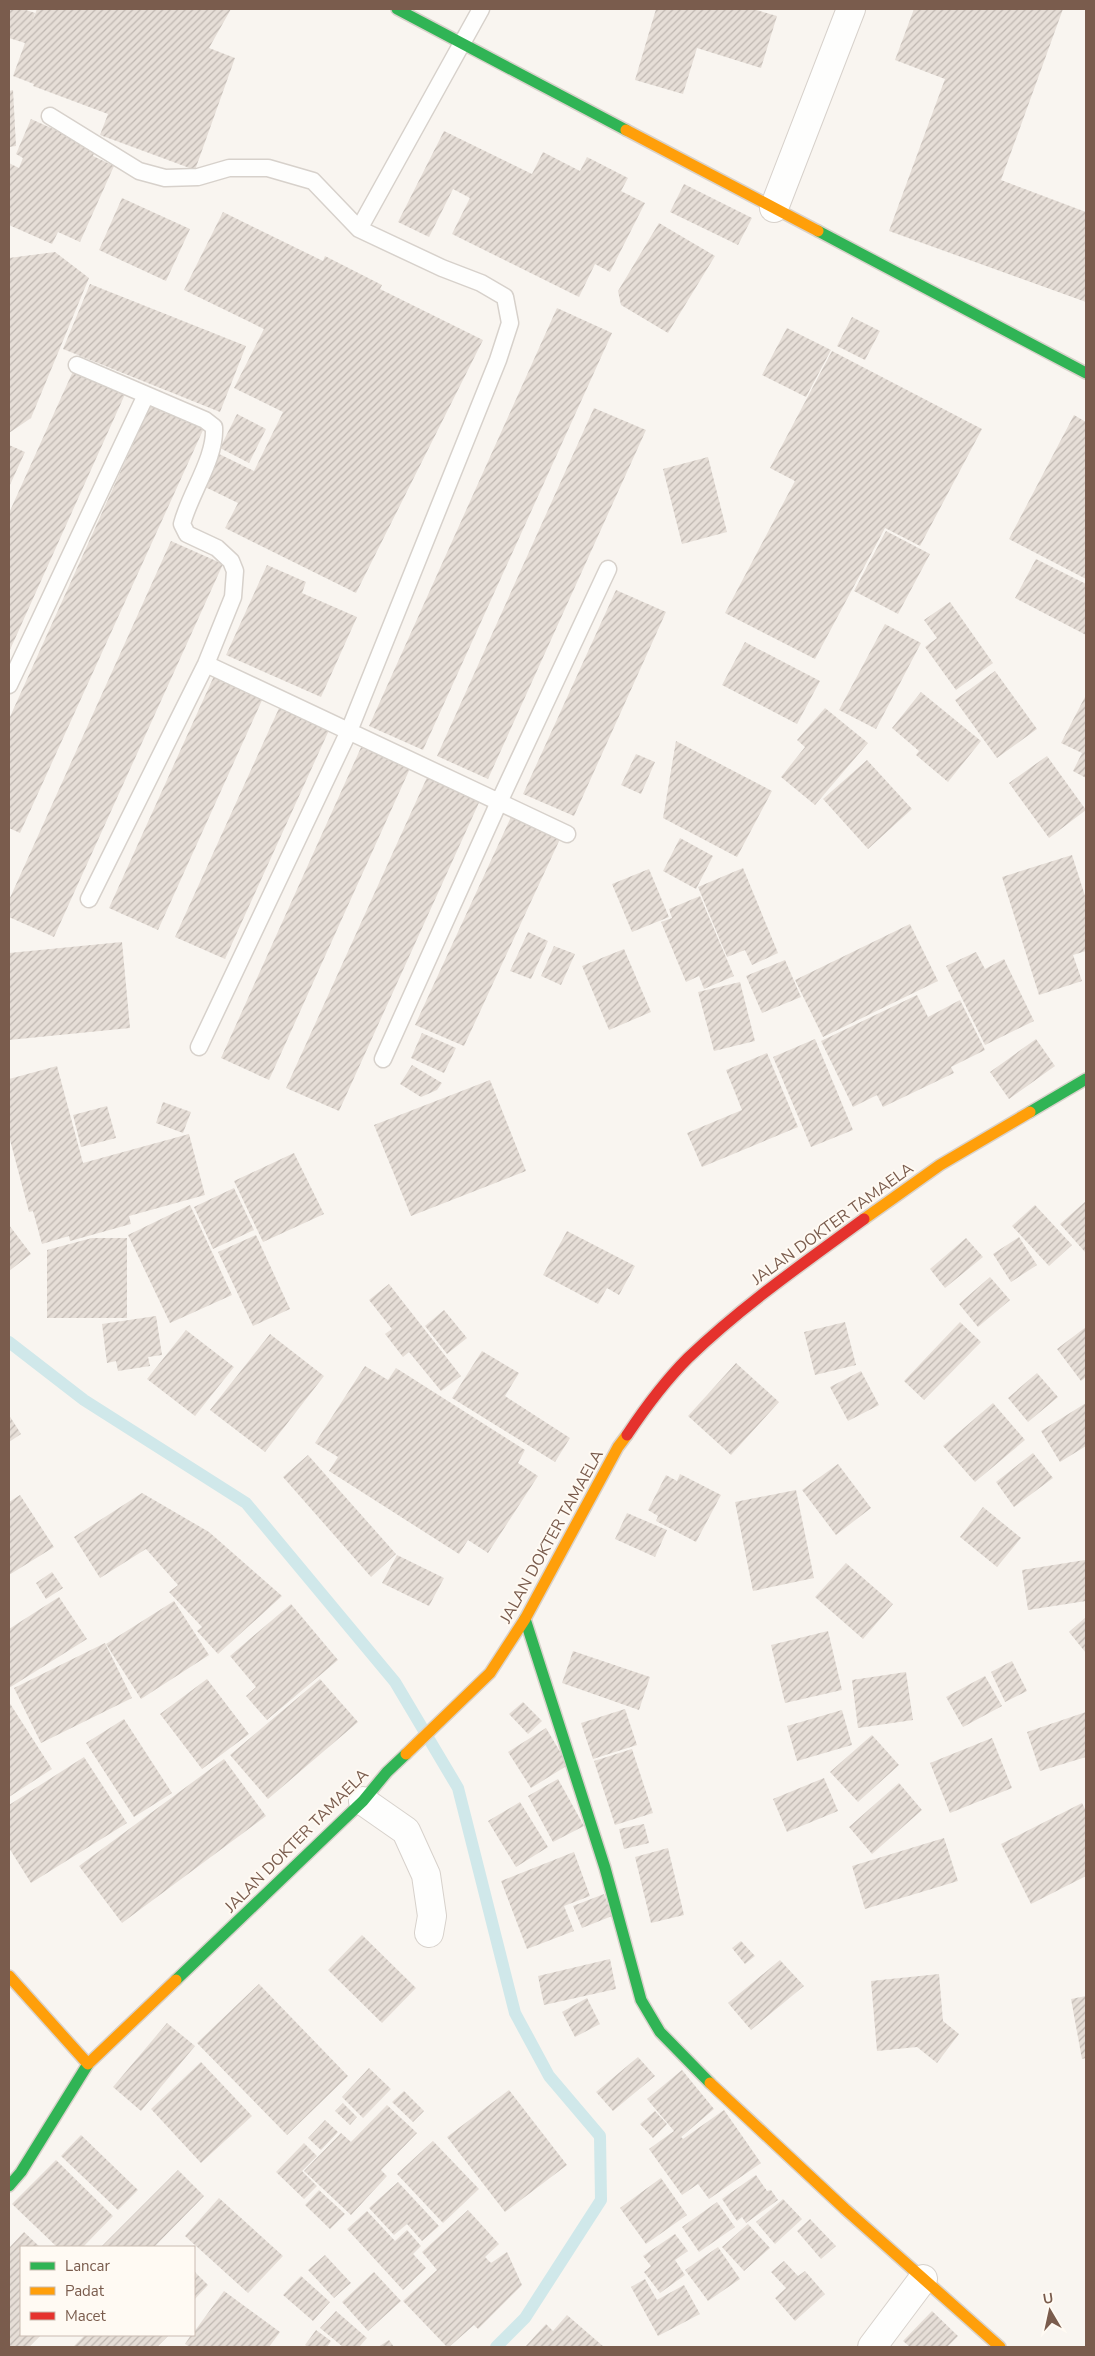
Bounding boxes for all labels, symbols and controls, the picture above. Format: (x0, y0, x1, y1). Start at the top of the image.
street label: JALAN DOKTER TAMAELA (746, 1157, 918, 1291)
street label: JALAN DOKTER TAMAELA (494, 1446, 609, 1628)
street label: JALAN DOKTER TAMAELA (219, 1764, 374, 1918)
legend (20, 2246, 195, 2336)
text: Lancar (65, 2256, 110, 2276)
text: Padat (65, 2281, 105, 2301)
north arrow (1025, 2286, 1075, 2336)
text: U (1041, 2288, 1055, 2309)
text: Macet (65, 2306, 107, 2326)

